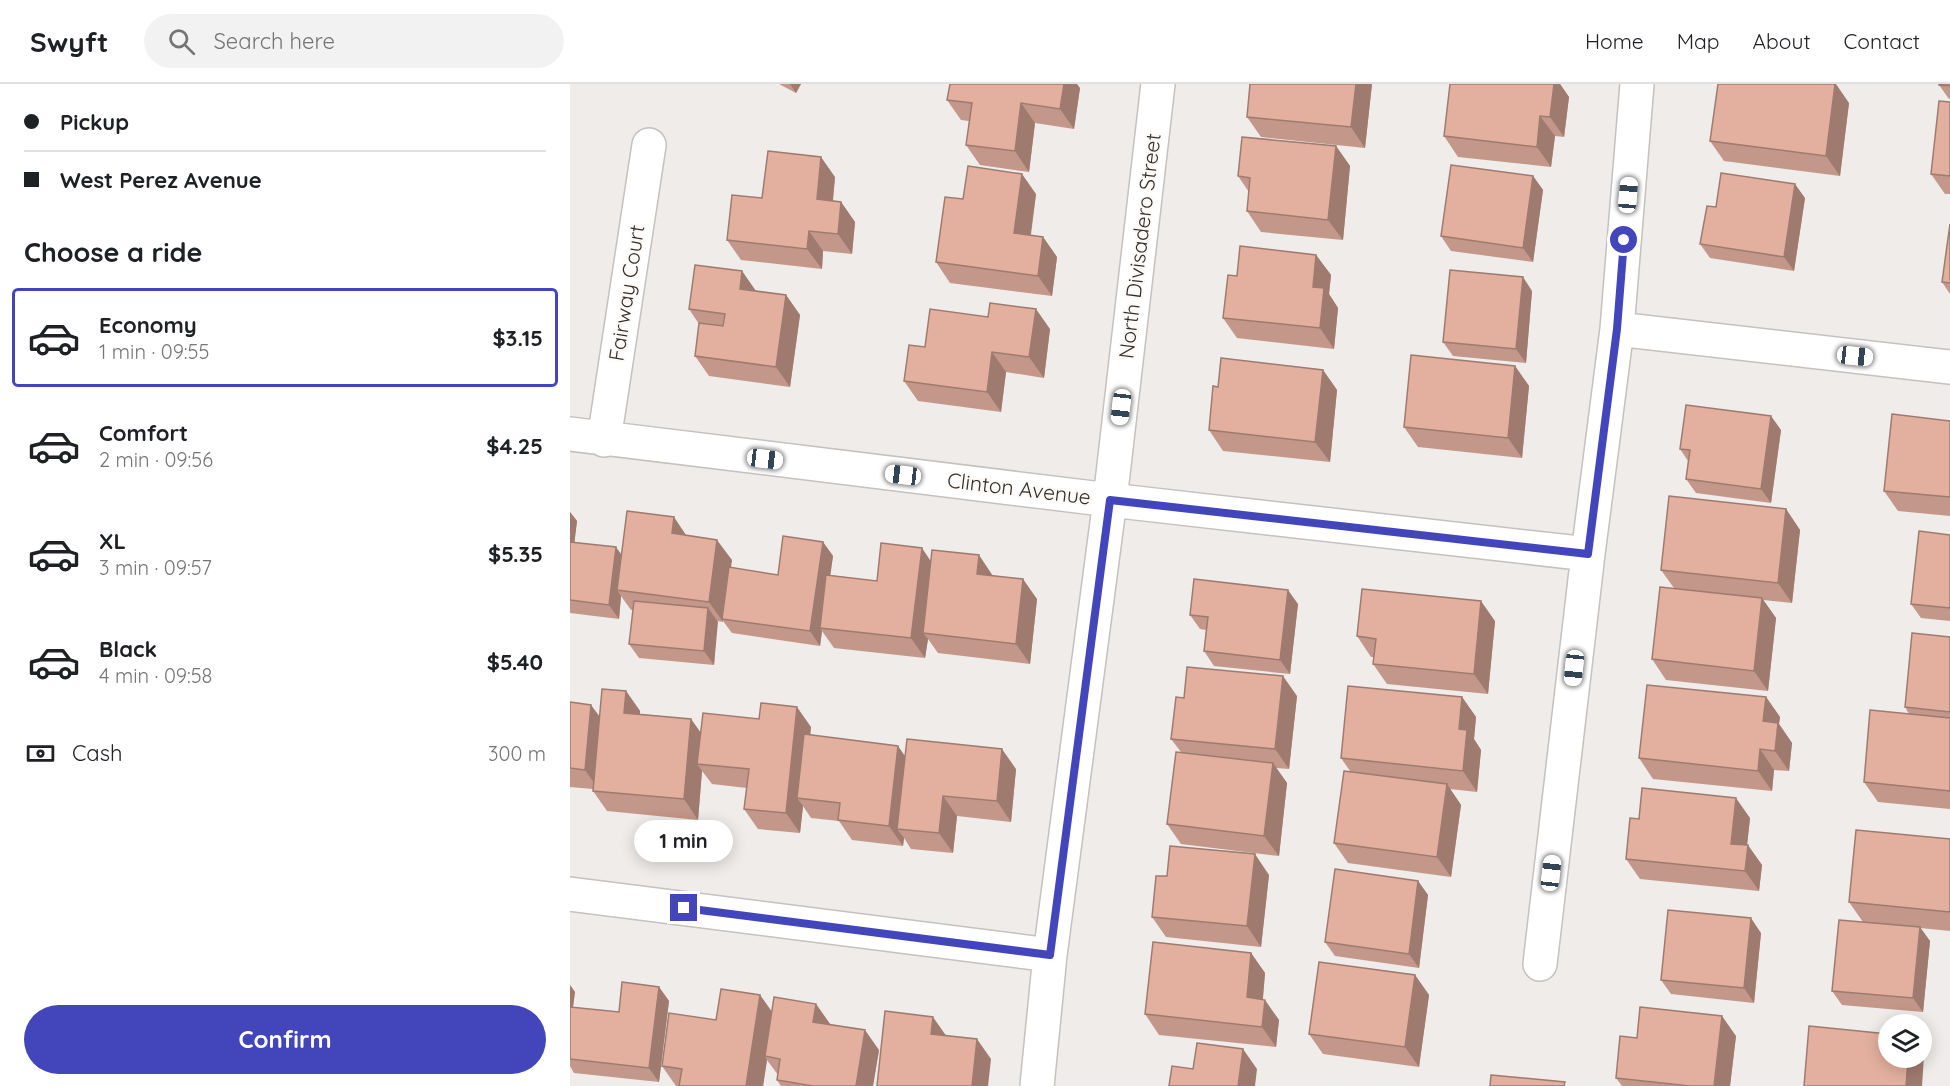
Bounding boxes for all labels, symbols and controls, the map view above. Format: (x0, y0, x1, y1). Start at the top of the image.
search box (144, 14, 564, 68)
text: Swyft (30, 24, 108, 59)
icon: search (165, 25, 198, 58)
text: Search here (213, 27, 335, 55)
text: Home (1585, 28, 1644, 54)
text: Map (1677, 28, 1720, 54)
text: About (1753, 28, 1811, 54)
text: Contact (1844, 28, 1920, 54)
text: Pickup (60, 108, 129, 136)
street label: North Divisadero Street (1112, 132, 1166, 360)
text: West Perez Avenue (60, 166, 262, 194)
car (1617, 176, 1639, 214)
street label: Fairway Court (602, 223, 650, 363)
route start (1610, 226, 1637, 253)
text: Choose a ride (24, 235, 202, 269)
icon: car (27, 311, 81, 365)
text: Economy (99, 311, 197, 339)
text: $3.15 (492, 324, 543, 352)
text: 1 min · 09:55 (99, 339, 209, 364)
car (1836, 345, 1874, 367)
car (1110, 388, 1132, 426)
icon: car (27, 419, 81, 473)
text: Comfort (99, 419, 188, 447)
text: $4.25 (486, 432, 543, 460)
text: 2 min · 09:56 (99, 447, 213, 472)
car (746, 448, 784, 470)
car (884, 464, 922, 486)
street label: Clinton Avenue (946, 466, 1092, 510)
icon: car (27, 527, 81, 581)
text: XL (99, 527, 126, 555)
text: $5.35 (488, 540, 543, 568)
text: 3 min · 09:57 (99, 555, 212, 580)
icon: car (27, 635, 81, 689)
text: Black (99, 635, 157, 663)
text: $5.40 (487, 648, 543, 676)
car (1563, 649, 1585, 687)
text: 4 min · 09:58 (99, 663, 212, 688)
icon: cash (24, 737, 57, 770)
text: Cash (72, 739, 123, 767)
text: 300 m (488, 741, 546, 766)
callout: 1 min (634, 821, 734, 863)
text: 1 min (659, 828, 708, 853)
car (1540, 854, 1562, 892)
route end (670, 894, 697, 921)
button: Confirm (24, 1005, 546, 1074)
map controls (1878, 1014, 1932, 1068)
button: layers (1878, 1014, 1932, 1068)

